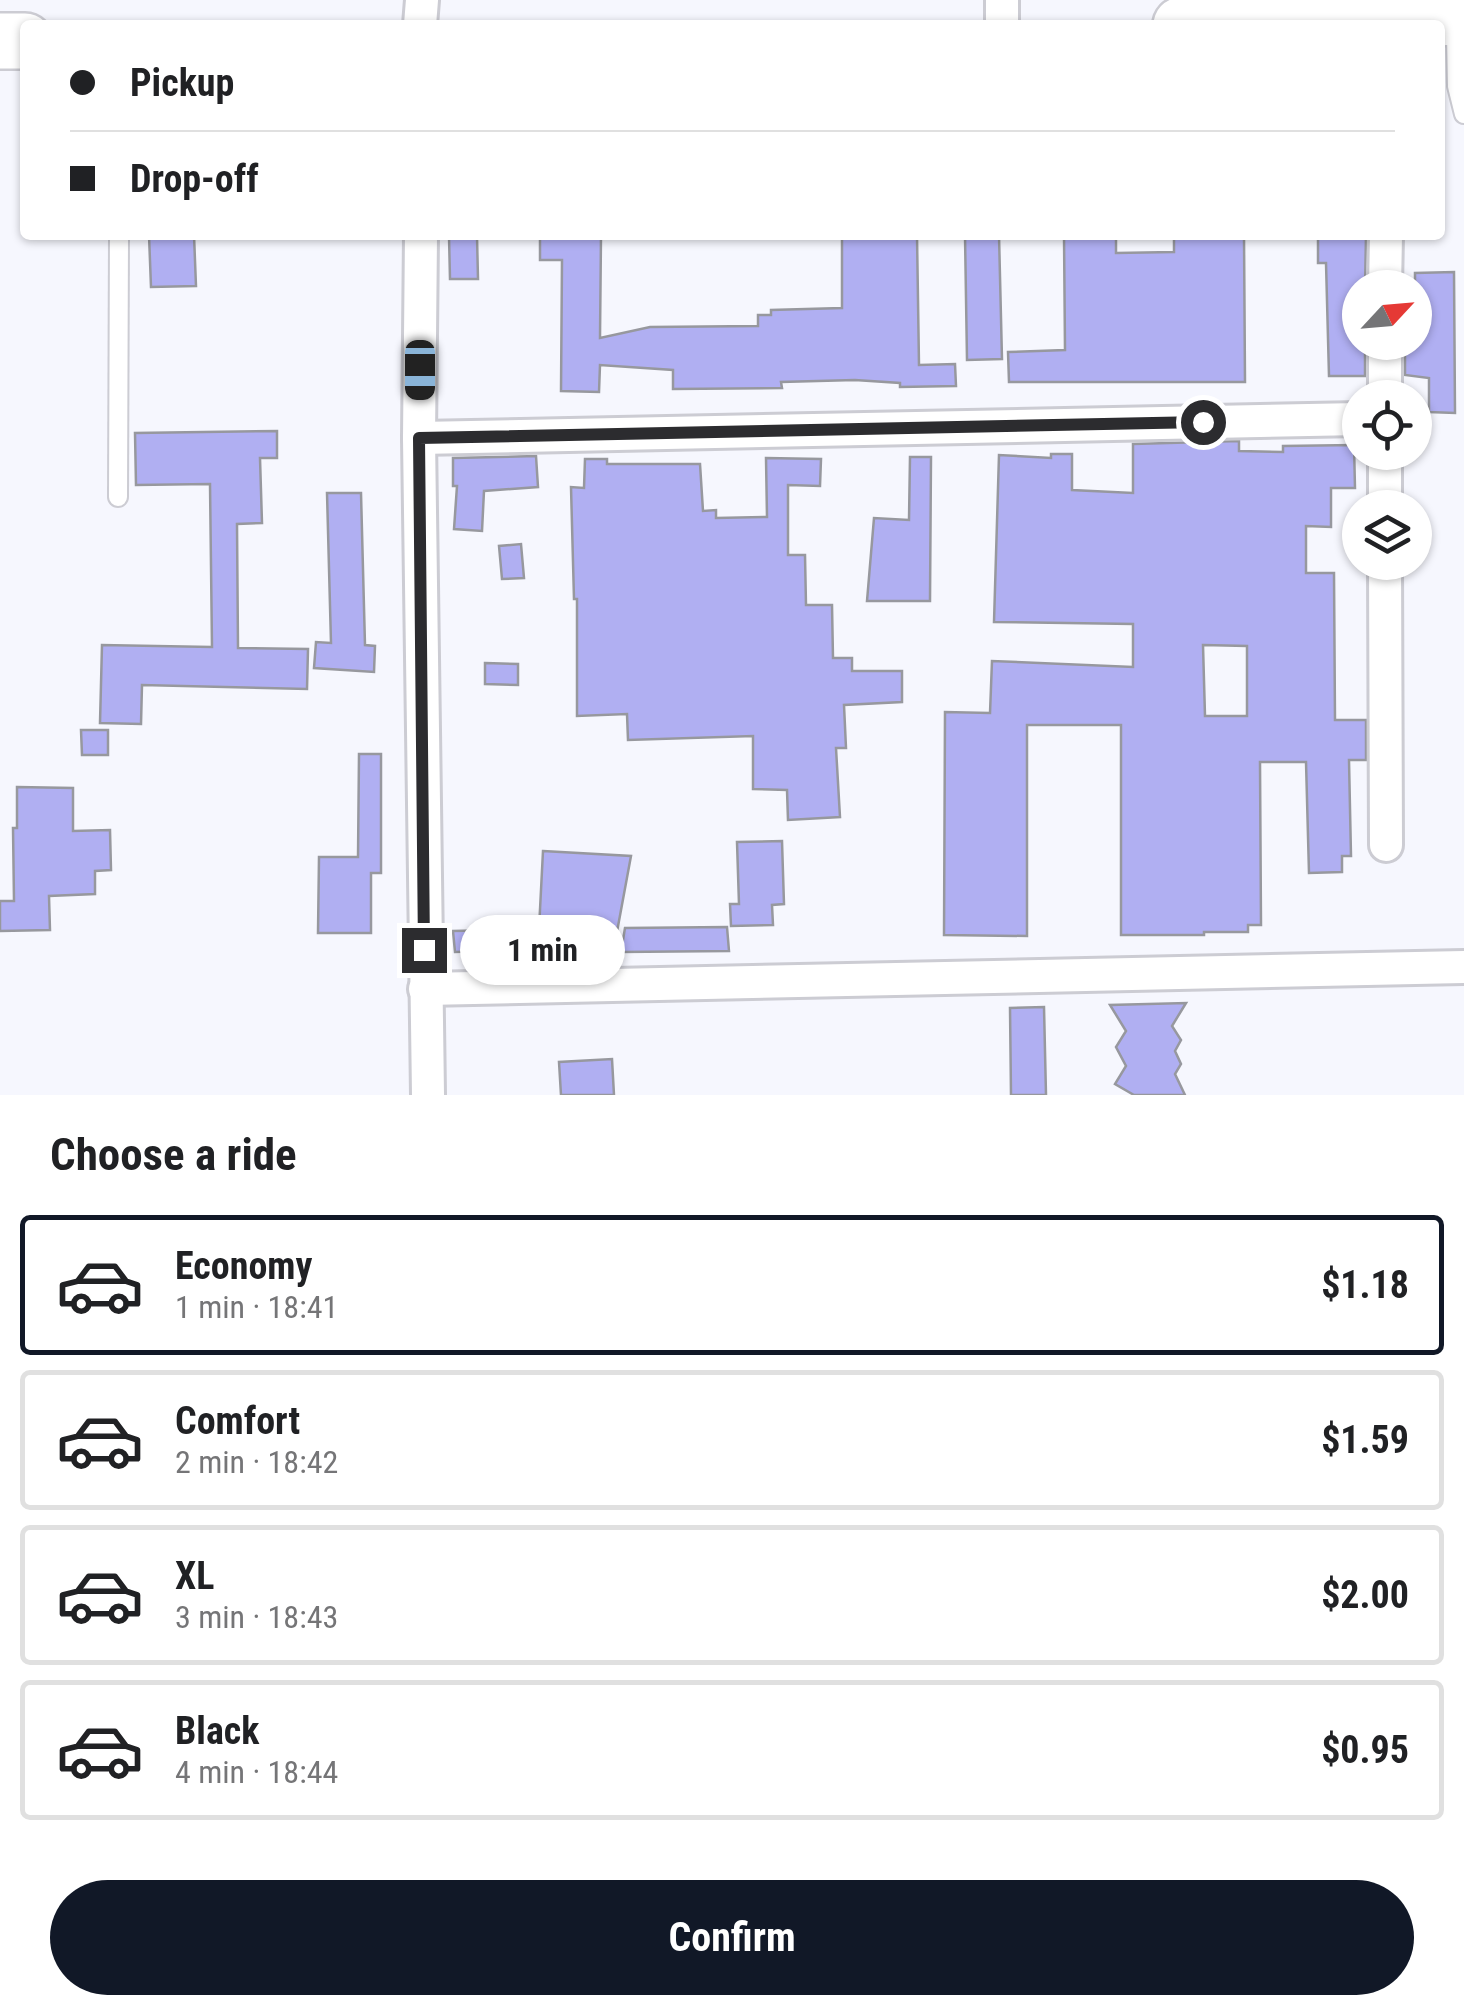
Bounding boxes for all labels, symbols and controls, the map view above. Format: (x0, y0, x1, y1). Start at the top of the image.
text: Pickup (130, 61, 234, 105)
text: Drop-off (130, 157, 259, 201)
north arrow (1342, 270, 1432, 360)
map controls (1342, 270, 1432, 580)
car (405, 340, 435, 400)
button: locate (1342, 380, 1432, 470)
route start (1181, 400, 1226, 445)
button: layers (1342, 490, 1432, 580)
callout: 1 min (459, 915, 624, 985)
route end (402, 928, 447, 973)
text: 1 min (507, 931, 578, 969)
text: Choose a ride (50, 1128, 297, 1181)
icon: car (55, 1240, 145, 1330)
text: Economy (175, 1244, 312, 1288)
text: $1.18 (1321, 1263, 1409, 1307)
text: 1 min · 18:41 (175, 1288, 338, 1326)
icon: car (55, 1395, 145, 1485)
text: Comfort (175, 1399, 300, 1443)
text: $1.59 (1321, 1418, 1409, 1462)
text: 2 min · 18:42 (175, 1443, 338, 1481)
icon: car (55, 1550, 145, 1640)
text: XL (175, 1554, 214, 1598)
text: $2.00 (1321, 1573, 1409, 1617)
text: 3 min · 18:43 (175, 1598, 338, 1636)
icon: car (55, 1705, 145, 1795)
text: Black (175, 1709, 259, 1753)
text: $0.95 (1321, 1728, 1409, 1772)
text: 4 min · 18:44 (175, 1753, 338, 1791)
button: Confirm (50, 1880, 1414, 1995)

